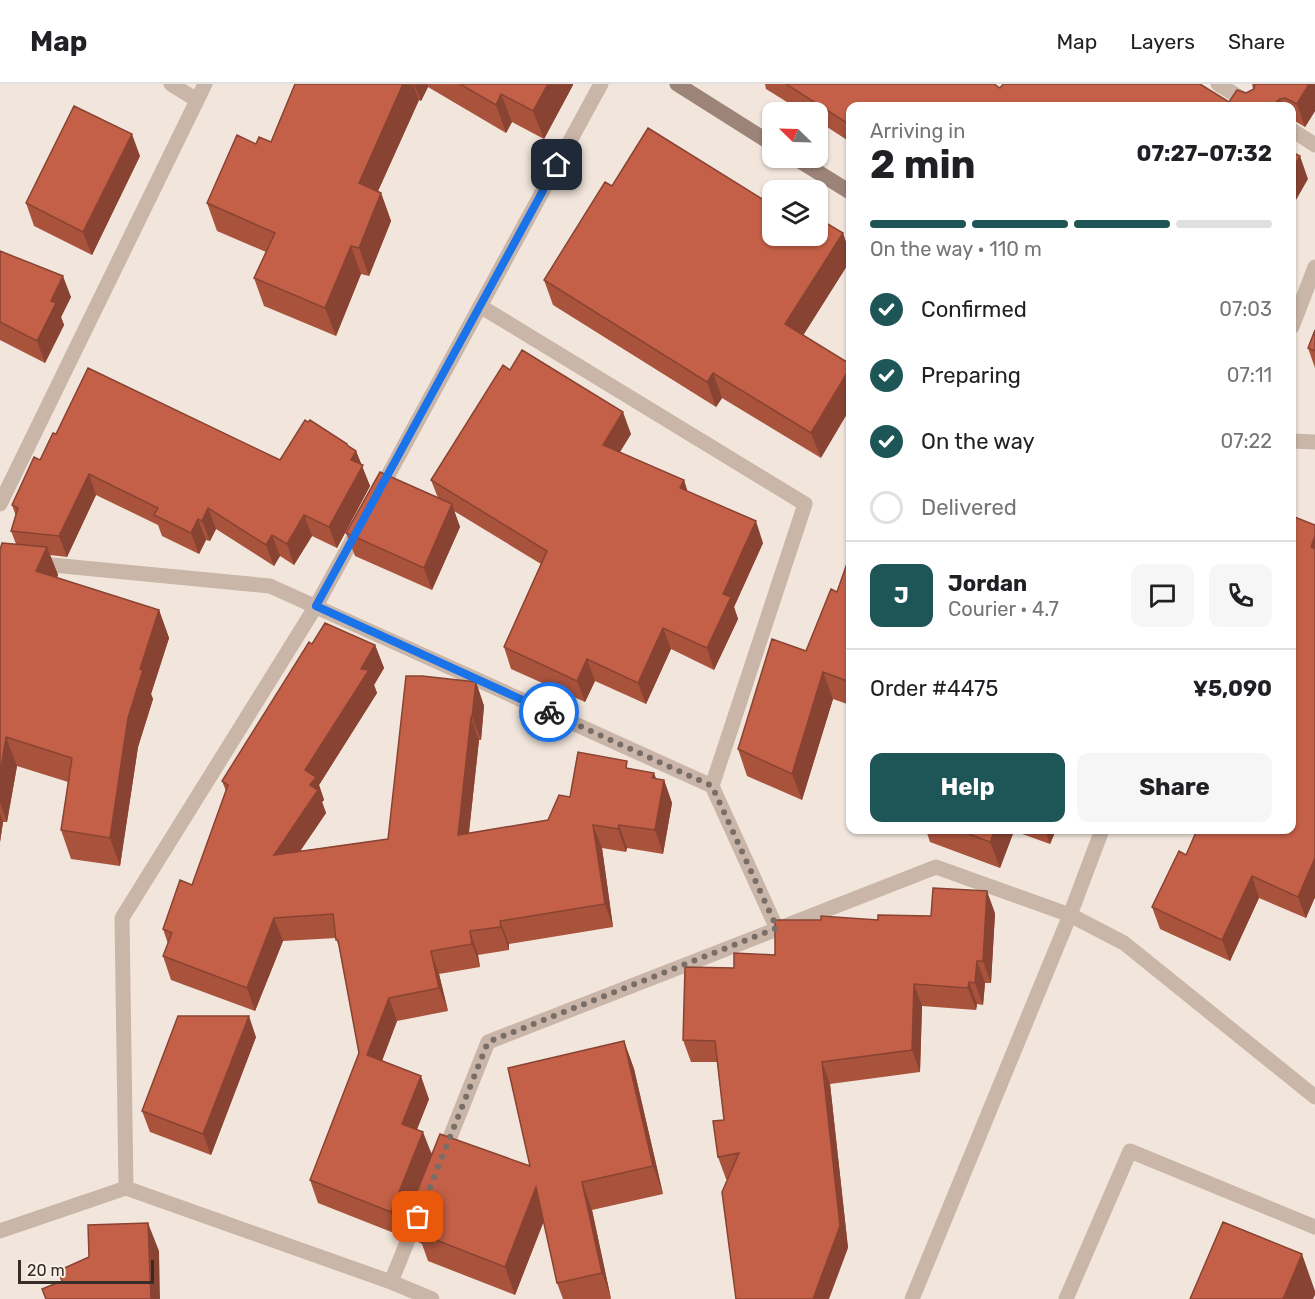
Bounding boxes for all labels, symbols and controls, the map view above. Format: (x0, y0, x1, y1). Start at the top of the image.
text: Map (30, 25, 87, 58)
text: Map (1056, 29, 1097, 54)
text: Layers (1130, 29, 1195, 54)
text: Share (1228, 29, 1285, 54)
north arrow (762, 102, 828, 168)
map controls (762, 102, 828, 246)
text: Arriving in (870, 119, 965, 143)
pin (531, 139, 582, 190)
text: 07:27–07:32 (1136, 140, 1272, 167)
text: 2 min (870, 142, 976, 188)
icon: home (540, 148, 573, 181)
button: layers (762, 180, 828, 246)
text: On the way · 110 m (870, 237, 1042, 261)
icon: check (870, 293, 903, 326)
text: Confirmed (921, 296, 1027, 323)
text: 07:03 (1219, 297, 1272, 321)
icon: check (870, 359, 903, 392)
text: Preparing (921, 362, 1021, 389)
text: 07:11 (1227, 363, 1272, 387)
icon: check (870, 425, 903, 458)
text: On the way (921, 428, 1035, 455)
text: 07:22 (1220, 429, 1272, 453)
text: Delivered (921, 494, 1017, 521)
button: chat (1131, 564, 1194, 627)
button: phone (1209, 564, 1272, 627)
text: Jordan (948, 570, 1027, 597)
text: J (894, 582, 909, 609)
text: Courier · 4.7 (948, 597, 1059, 621)
text: Order #4475 (870, 675, 998, 702)
text: ¥5,090 (1193, 675, 1272, 702)
courier (519, 682, 579, 742)
icon: bike (533, 696, 566, 729)
button: Help (870, 753, 1065, 822)
button: Share (1077, 753, 1272, 822)
pin (392, 1191, 443, 1242)
icon: bag (401, 1200, 434, 1233)
scale bar (18, 1257, 154, 1284)
text: 20 m (27, 1261, 65, 1280)

